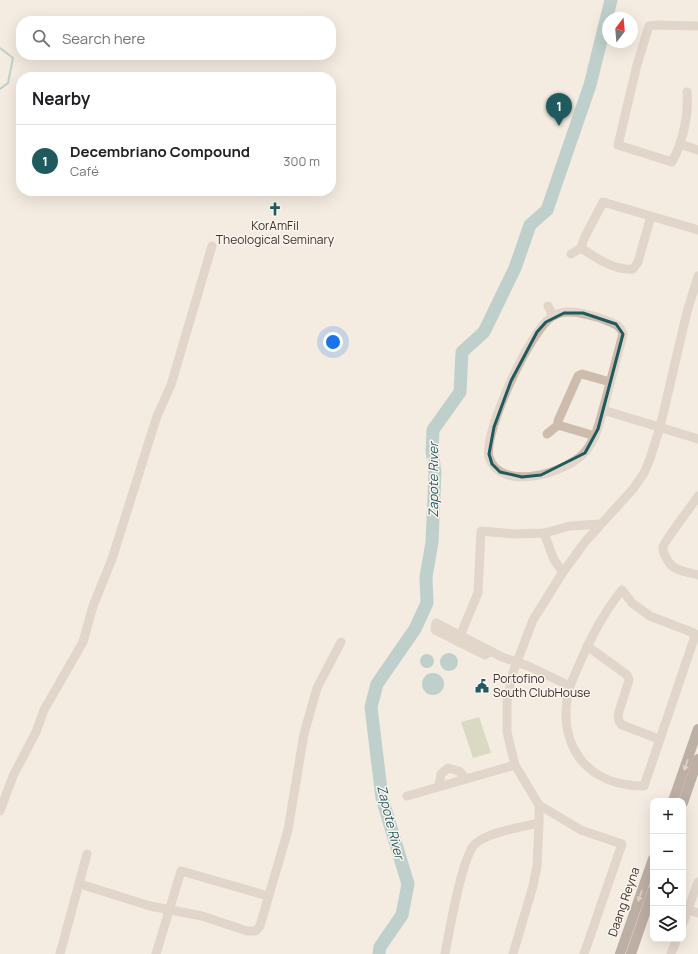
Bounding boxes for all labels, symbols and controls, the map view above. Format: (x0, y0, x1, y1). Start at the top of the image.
north arrow (602, 12, 638, 48)
search box (16, 16, 336, 60)
icon: search (30, 27, 52, 49)
text: Search here (62, 28, 145, 49)
text: Nearby (32, 87, 90, 110)
pin: 1 (546, 93, 572, 126)
text: Decembriano Compound (70, 141, 250, 162)
text: 1 (42, 152, 48, 170)
text: 300 m (283, 152, 320, 170)
text: Café (70, 162, 99, 180)
church icon: KorAmFil Theological Seminary (267, 201, 283, 217)
place label: KorAmFil Theological Seminary (216, 217, 335, 248)
your location (323, 332, 343, 352)
water label: Zapote River (424, 440, 442, 518)
place label: Portofino South ClubHouse (493, 670, 590, 701)
public building icon: Portofino South ClubHouse (474, 678, 490, 694)
one-way arrow (682, 759, 688, 771)
water label: Zapote River (373, 783, 409, 863)
map controls (650, 798, 686, 942)
button: + (650, 798, 686, 834)
button: − (650, 834, 686, 870)
street label: Daang Reyna (604, 865, 643, 939)
button: locate (650, 870, 686, 906)
one-way arrow (637, 890, 643, 902)
button: layers (650, 906, 686, 942)

